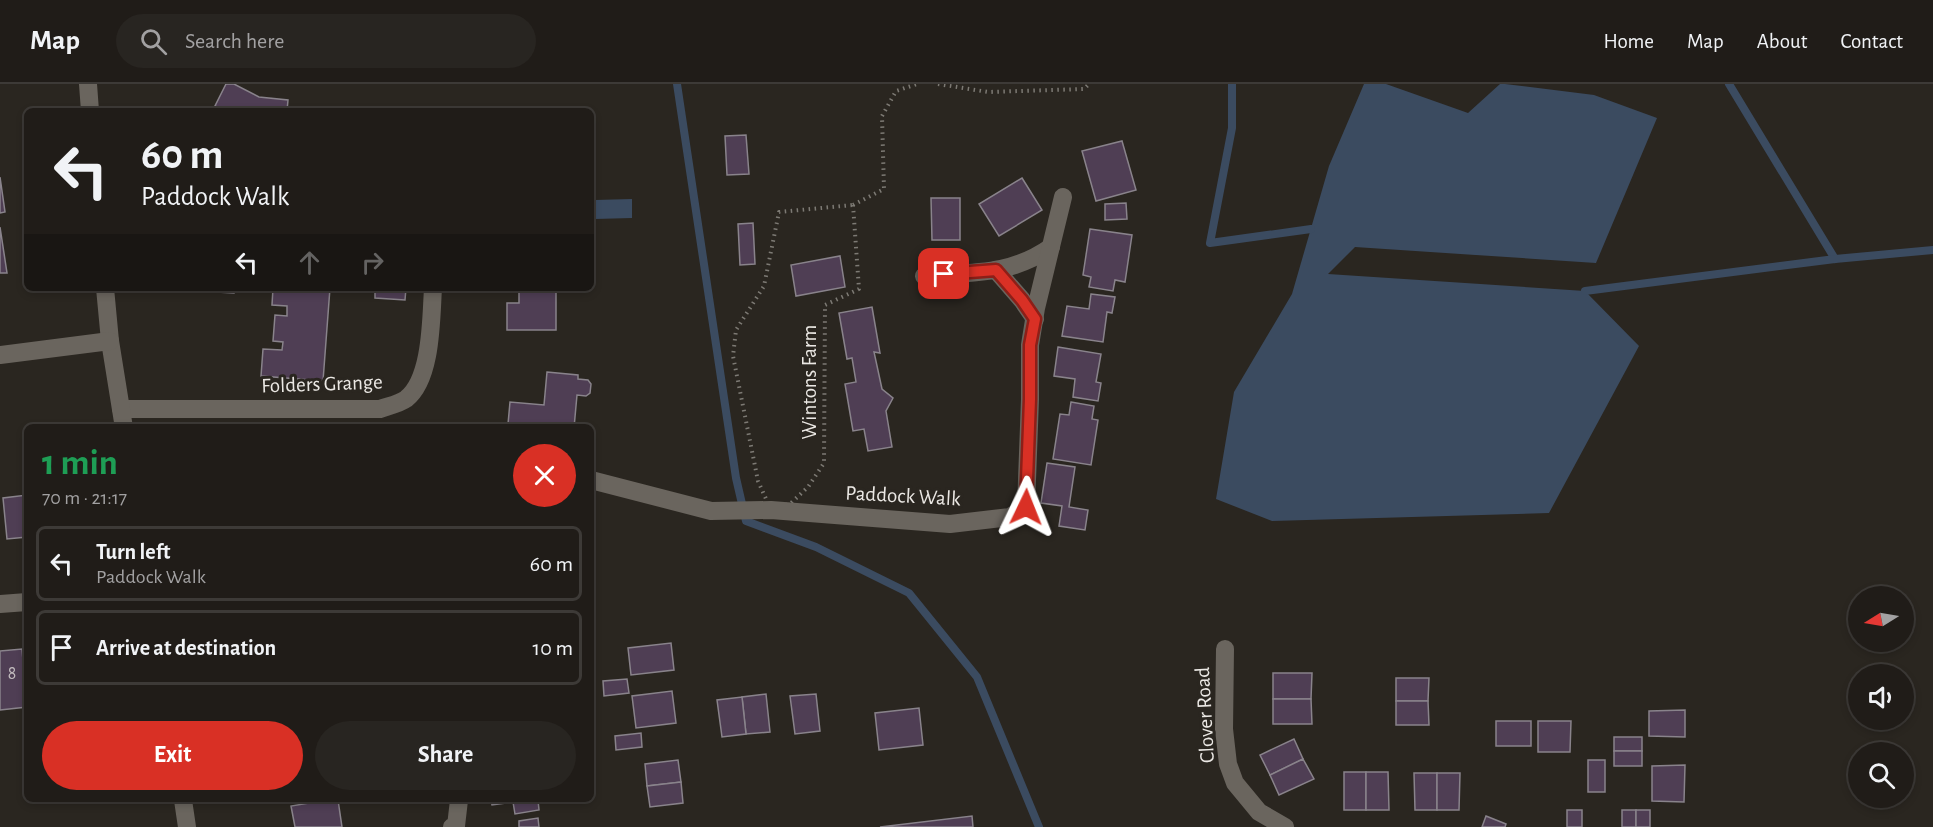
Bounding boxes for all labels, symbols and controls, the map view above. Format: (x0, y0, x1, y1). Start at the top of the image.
search box (116, 14, 536, 68)
icon: search (137, 25, 170, 58)
text: Map (30, 27, 80, 55)
text: Search here (185, 30, 284, 52)
text: Home (1603, 31, 1654, 52)
text: Map (1687, 31, 1724, 52)
text: About (1757, 31, 1807, 52)
text: Contact (1840, 31, 1903, 52)
icon: left (42, 132, 120, 210)
text: 60 m (141, 134, 223, 176)
text: Paddock Walk (141, 183, 289, 210)
icon: left (230, 246, 263, 279)
icon: ahead (293, 246, 326, 279)
icon: right (356, 246, 389, 279)
pin (918, 248, 969, 299)
icon: arrive (927, 257, 960, 290)
street label: Wintons Farm (799, 325, 820, 439)
street label: Folders Grange (261, 371, 383, 397)
button: close (513, 444, 576, 507)
text: 1 min (42, 445, 118, 481)
position arrow (994, 475, 1058, 539)
street label: Paddock Walk (845, 482, 962, 510)
text: 70 m · 21:17 (42, 488, 127, 508)
text: Turn left (96, 541, 170, 563)
icon: left (45, 547, 78, 580)
text: 60 m (530, 553, 573, 575)
text: Paddock Walk (96, 567, 206, 587)
north arrow (1848, 586, 1914, 652)
map controls (1848, 586, 1914, 808)
icon: arrive (45, 631, 78, 664)
text: Arrive at destination (96, 637, 276, 659)
text: 10 m (533, 637, 573, 659)
button: sound (1848, 664, 1914, 730)
house number: 8 (8, 665, 16, 683)
street label: Clover Road (1192, 666, 1218, 764)
button: Exit (42, 721, 303, 790)
button: Share (315, 721, 576, 790)
button: search (1848, 742, 1914, 808)

